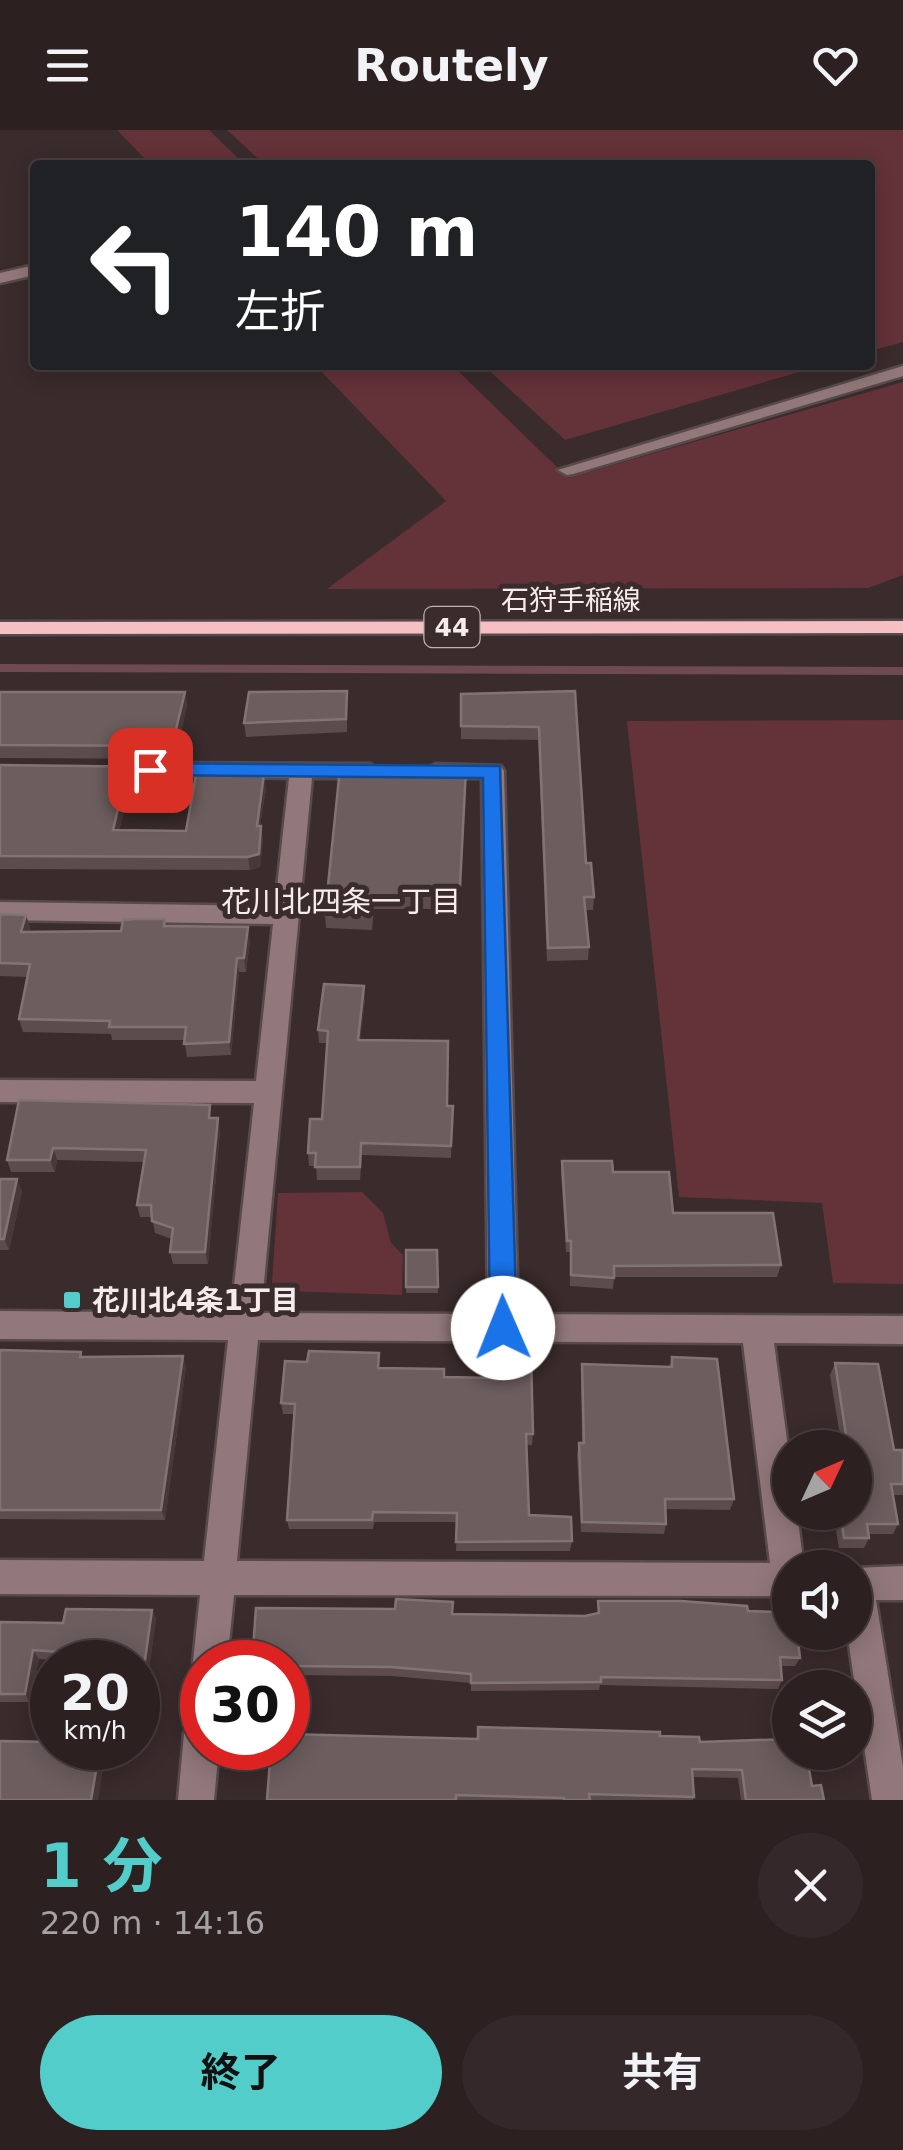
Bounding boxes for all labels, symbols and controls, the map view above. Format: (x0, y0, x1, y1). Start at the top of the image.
icon: menu (40, 38, 95, 93)
icon: heart (808, 38, 863, 93)
text: Routely (354, 39, 549, 92)
text: 140 m (235, 191, 478, 273)
icon: left (70, 200, 200, 330)
text: 左折 (235, 285, 325, 338)
street label: 石狩手稲線 (501, 584, 641, 617)
road number: 44 (424, 607, 480, 647)
pin (108, 728, 193, 813)
icon: arrive (123, 743, 178, 798)
district label: 花川北四条一丁目 (221, 884, 461, 919)
position arrow (451, 1276, 555, 1380)
place label: 花川北4条1丁目 (92, 1284, 299, 1317)
marker: 花川北4条1丁目 (61, 1289, 83, 1311)
north arrow (772, 1430, 872, 1530)
map controls (772, 1430, 872, 1770)
button: sound (772, 1550, 872, 1650)
speed limit sign: 30 (180, 1640, 310, 1770)
text: 20 (60, 1664, 130, 1722)
button: layers (772, 1670, 872, 1770)
text: km/h (63, 1716, 127, 1745)
text: 1 分 (40, 1831, 163, 1901)
button: close (758, 1833, 863, 1938)
text: 220 m · 14:16 (40, 1904, 265, 1942)
button: 終了 (40, 2015, 442, 2130)
button: 共有 (462, 2015, 863, 2130)

